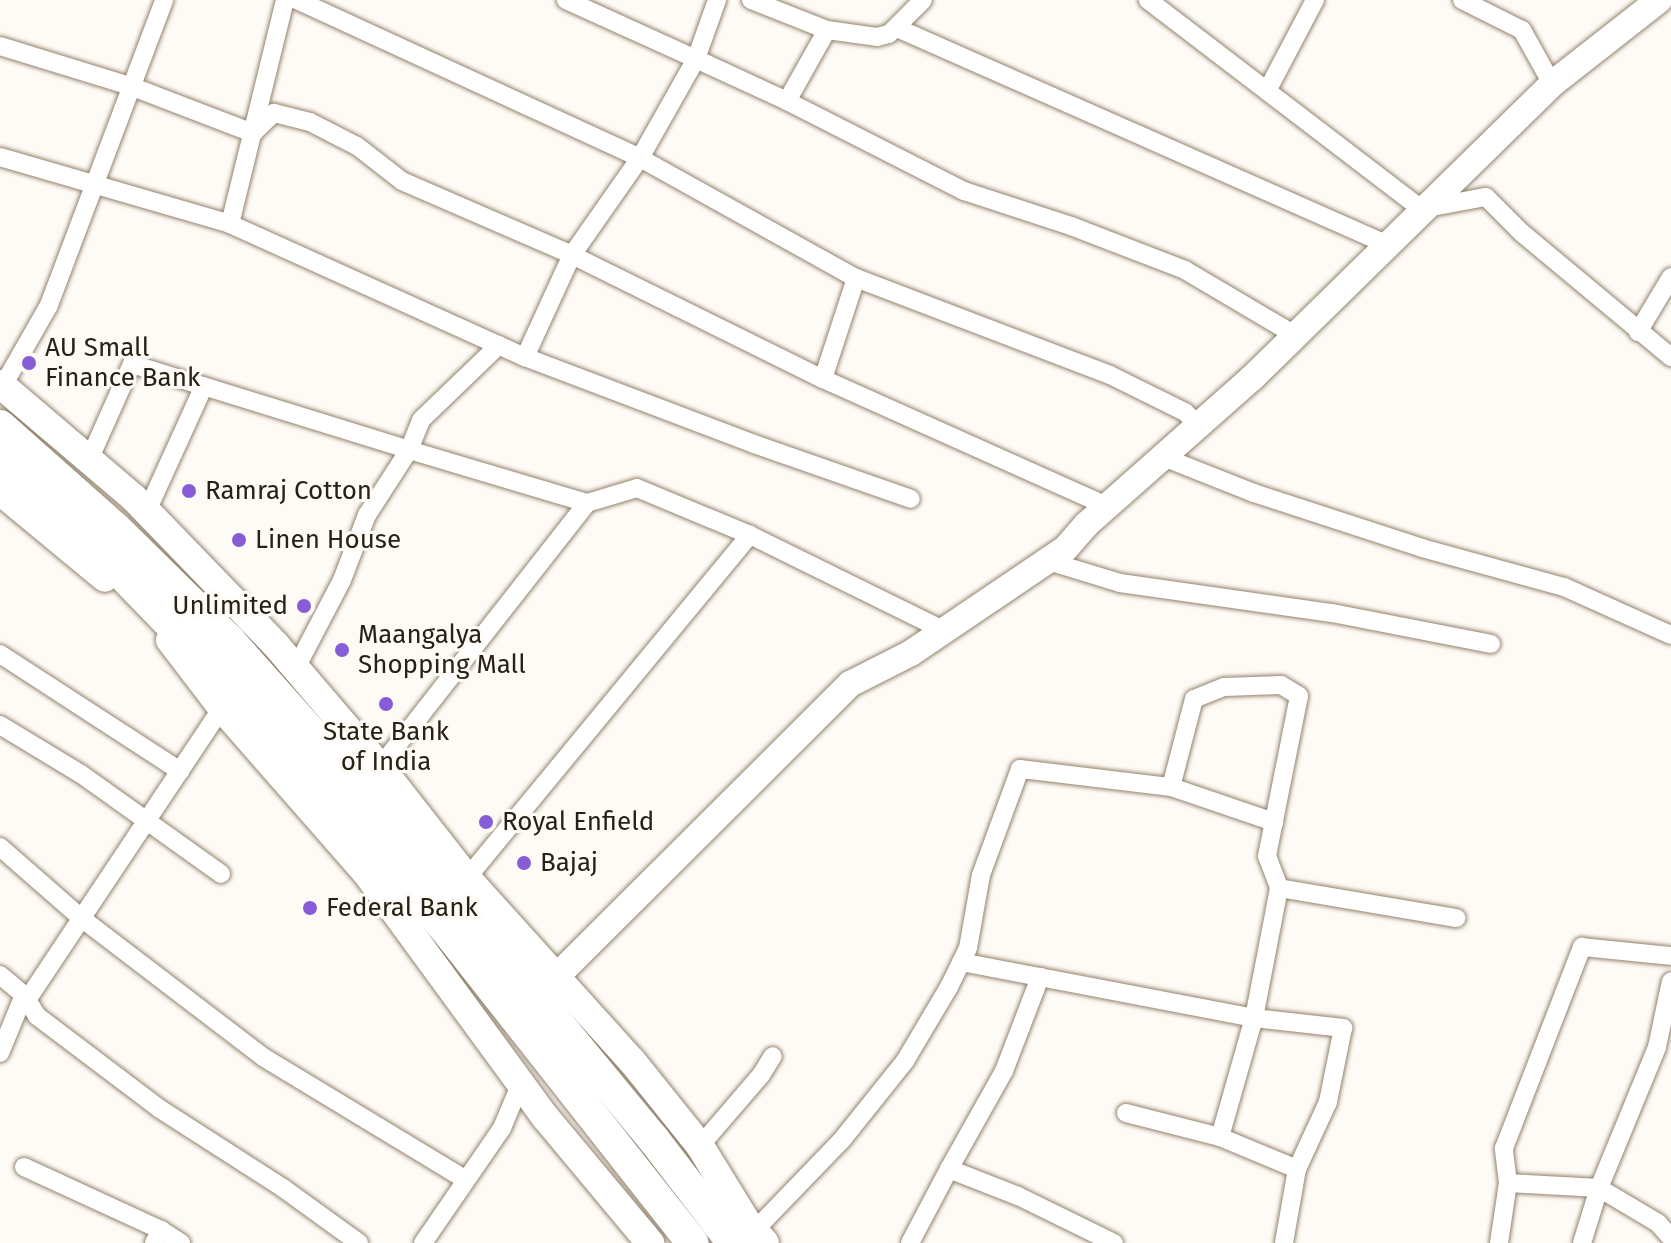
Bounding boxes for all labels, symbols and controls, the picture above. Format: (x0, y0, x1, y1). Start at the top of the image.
place label: AU Small Finance Bank (45, 332, 200, 394)
marker: AU Small Finance Bank (20, 354, 38, 372)
place label: Ramraj Cotton (205, 475, 372, 507)
marker: Ramraj Cotton (180, 482, 198, 500)
place label: Linen House (255, 524, 401, 556)
marker: Linen House (230, 531, 248, 549)
place label: Unlimited (172, 590, 288, 622)
marker: Unlimited (295, 597, 313, 615)
place label: Maangalya Shopping Mall (358, 619, 526, 680)
marker: Maangalya Shopping Mall (333, 641, 351, 659)
marker: State Bank of India (377, 695, 395, 713)
place label: State Bank of India (323, 716, 449, 778)
place label: Royal Enfield (502, 806, 654, 838)
marker: Royal Enfield (477, 813, 495, 831)
place label: Bajaj (540, 847, 598, 879)
marker: Bajaj (515, 854, 533, 872)
place label: Federal Bank (326, 892, 478, 924)
marker: Federal Bank (301, 899, 319, 917)

